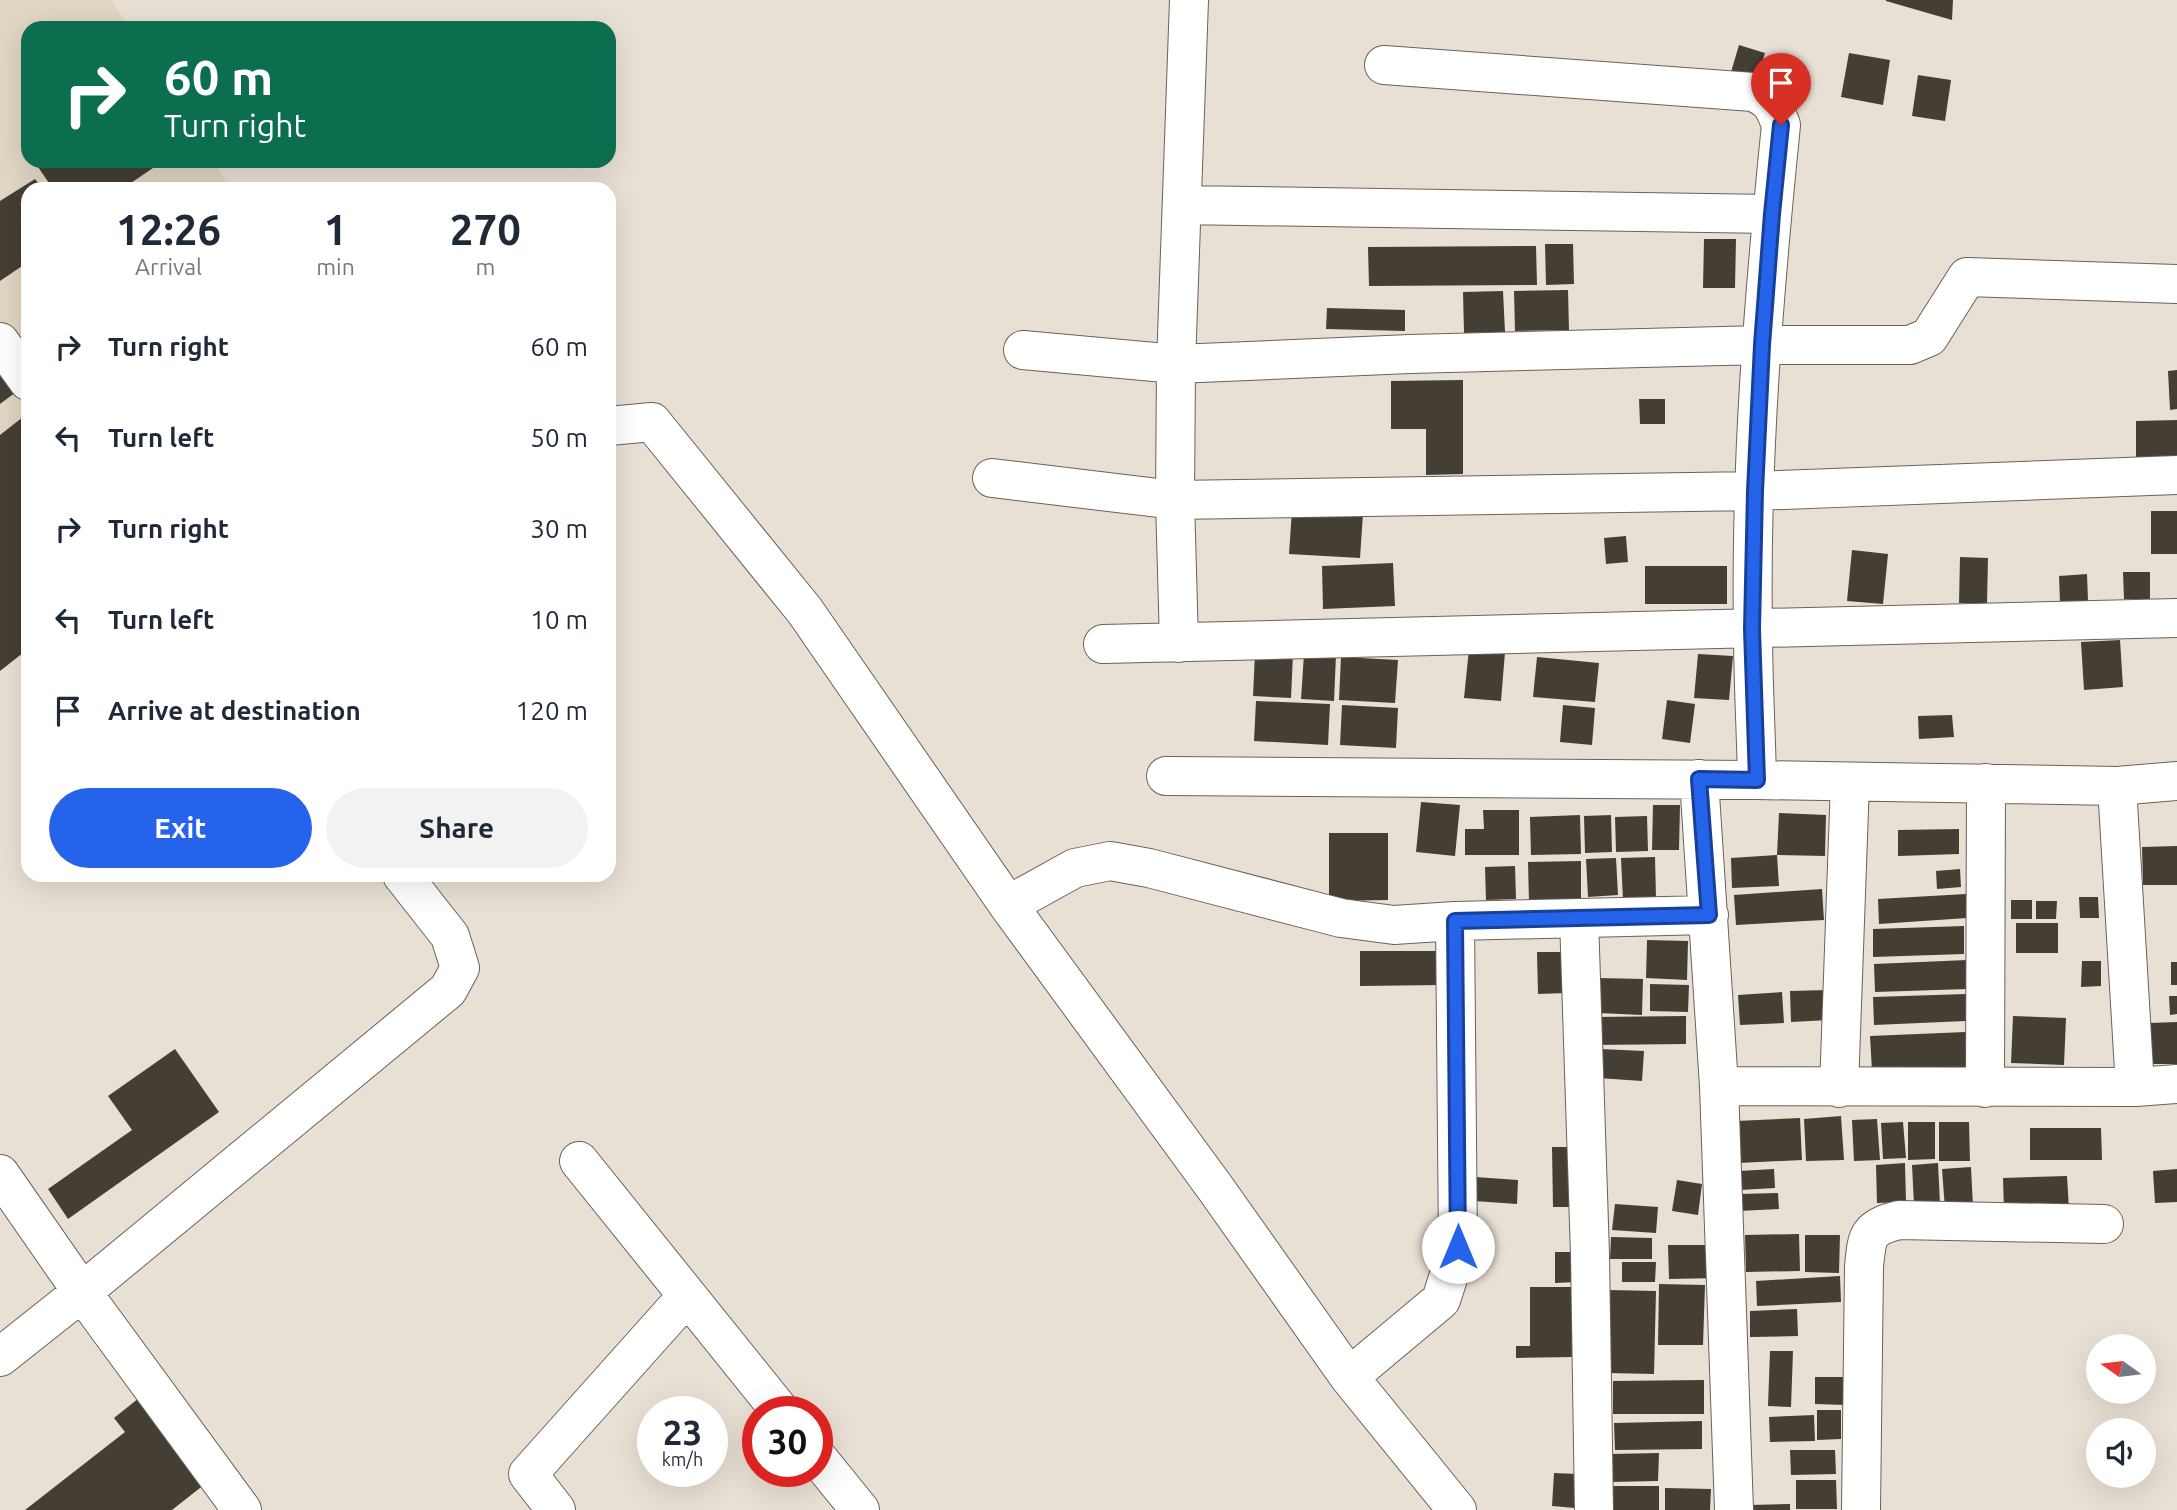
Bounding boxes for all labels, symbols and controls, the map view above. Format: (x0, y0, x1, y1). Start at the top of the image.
icon: right (49, 49, 140, 140)
text: 60 m (164, 49, 273, 104)
pin (1751, 53, 1811, 125)
icon: arrive (1762, 64, 1800, 102)
text: Turn right (164, 107, 306, 143)
text: 12:26 (116, 206, 221, 253)
text: 1 (324, 206, 347, 253)
text: 270 (450, 206, 521, 253)
text: Arrival (135, 254, 202, 279)
text: min (316, 254, 355, 279)
text: m (475, 254, 495, 279)
icon: right (49, 328, 87, 366)
text: Turn right (108, 332, 229, 361)
text: 60 m (530, 332, 588, 361)
icon: left (49, 419, 87, 457)
text: Turn left (108, 423, 214, 452)
text: 50 m (530, 423, 588, 452)
icon: right (49, 510, 87, 548)
text: Turn right (108, 514, 229, 543)
text: 30 m (530, 514, 588, 543)
icon: left (49, 601, 87, 639)
text: Turn left (108, 605, 214, 634)
text: 10 m (530, 605, 588, 634)
icon: arrive (49, 692, 87, 730)
text: Arrive at destination (108, 696, 361, 725)
text: 120 m (516, 696, 588, 725)
button: Exit (49, 788, 312, 868)
button: Share (326, 788, 588, 868)
position arrow (1421, 1210, 1495, 1284)
north arrow (2086, 1334, 2156, 1404)
map controls (2086, 1334, 2156, 1488)
speed limit sign: 30 (742, 1396, 833, 1487)
text: 23 (663, 1412, 702, 1452)
button: sound (2086, 1418, 2156, 1488)
text: km/h (662, 1449, 703, 1469)

